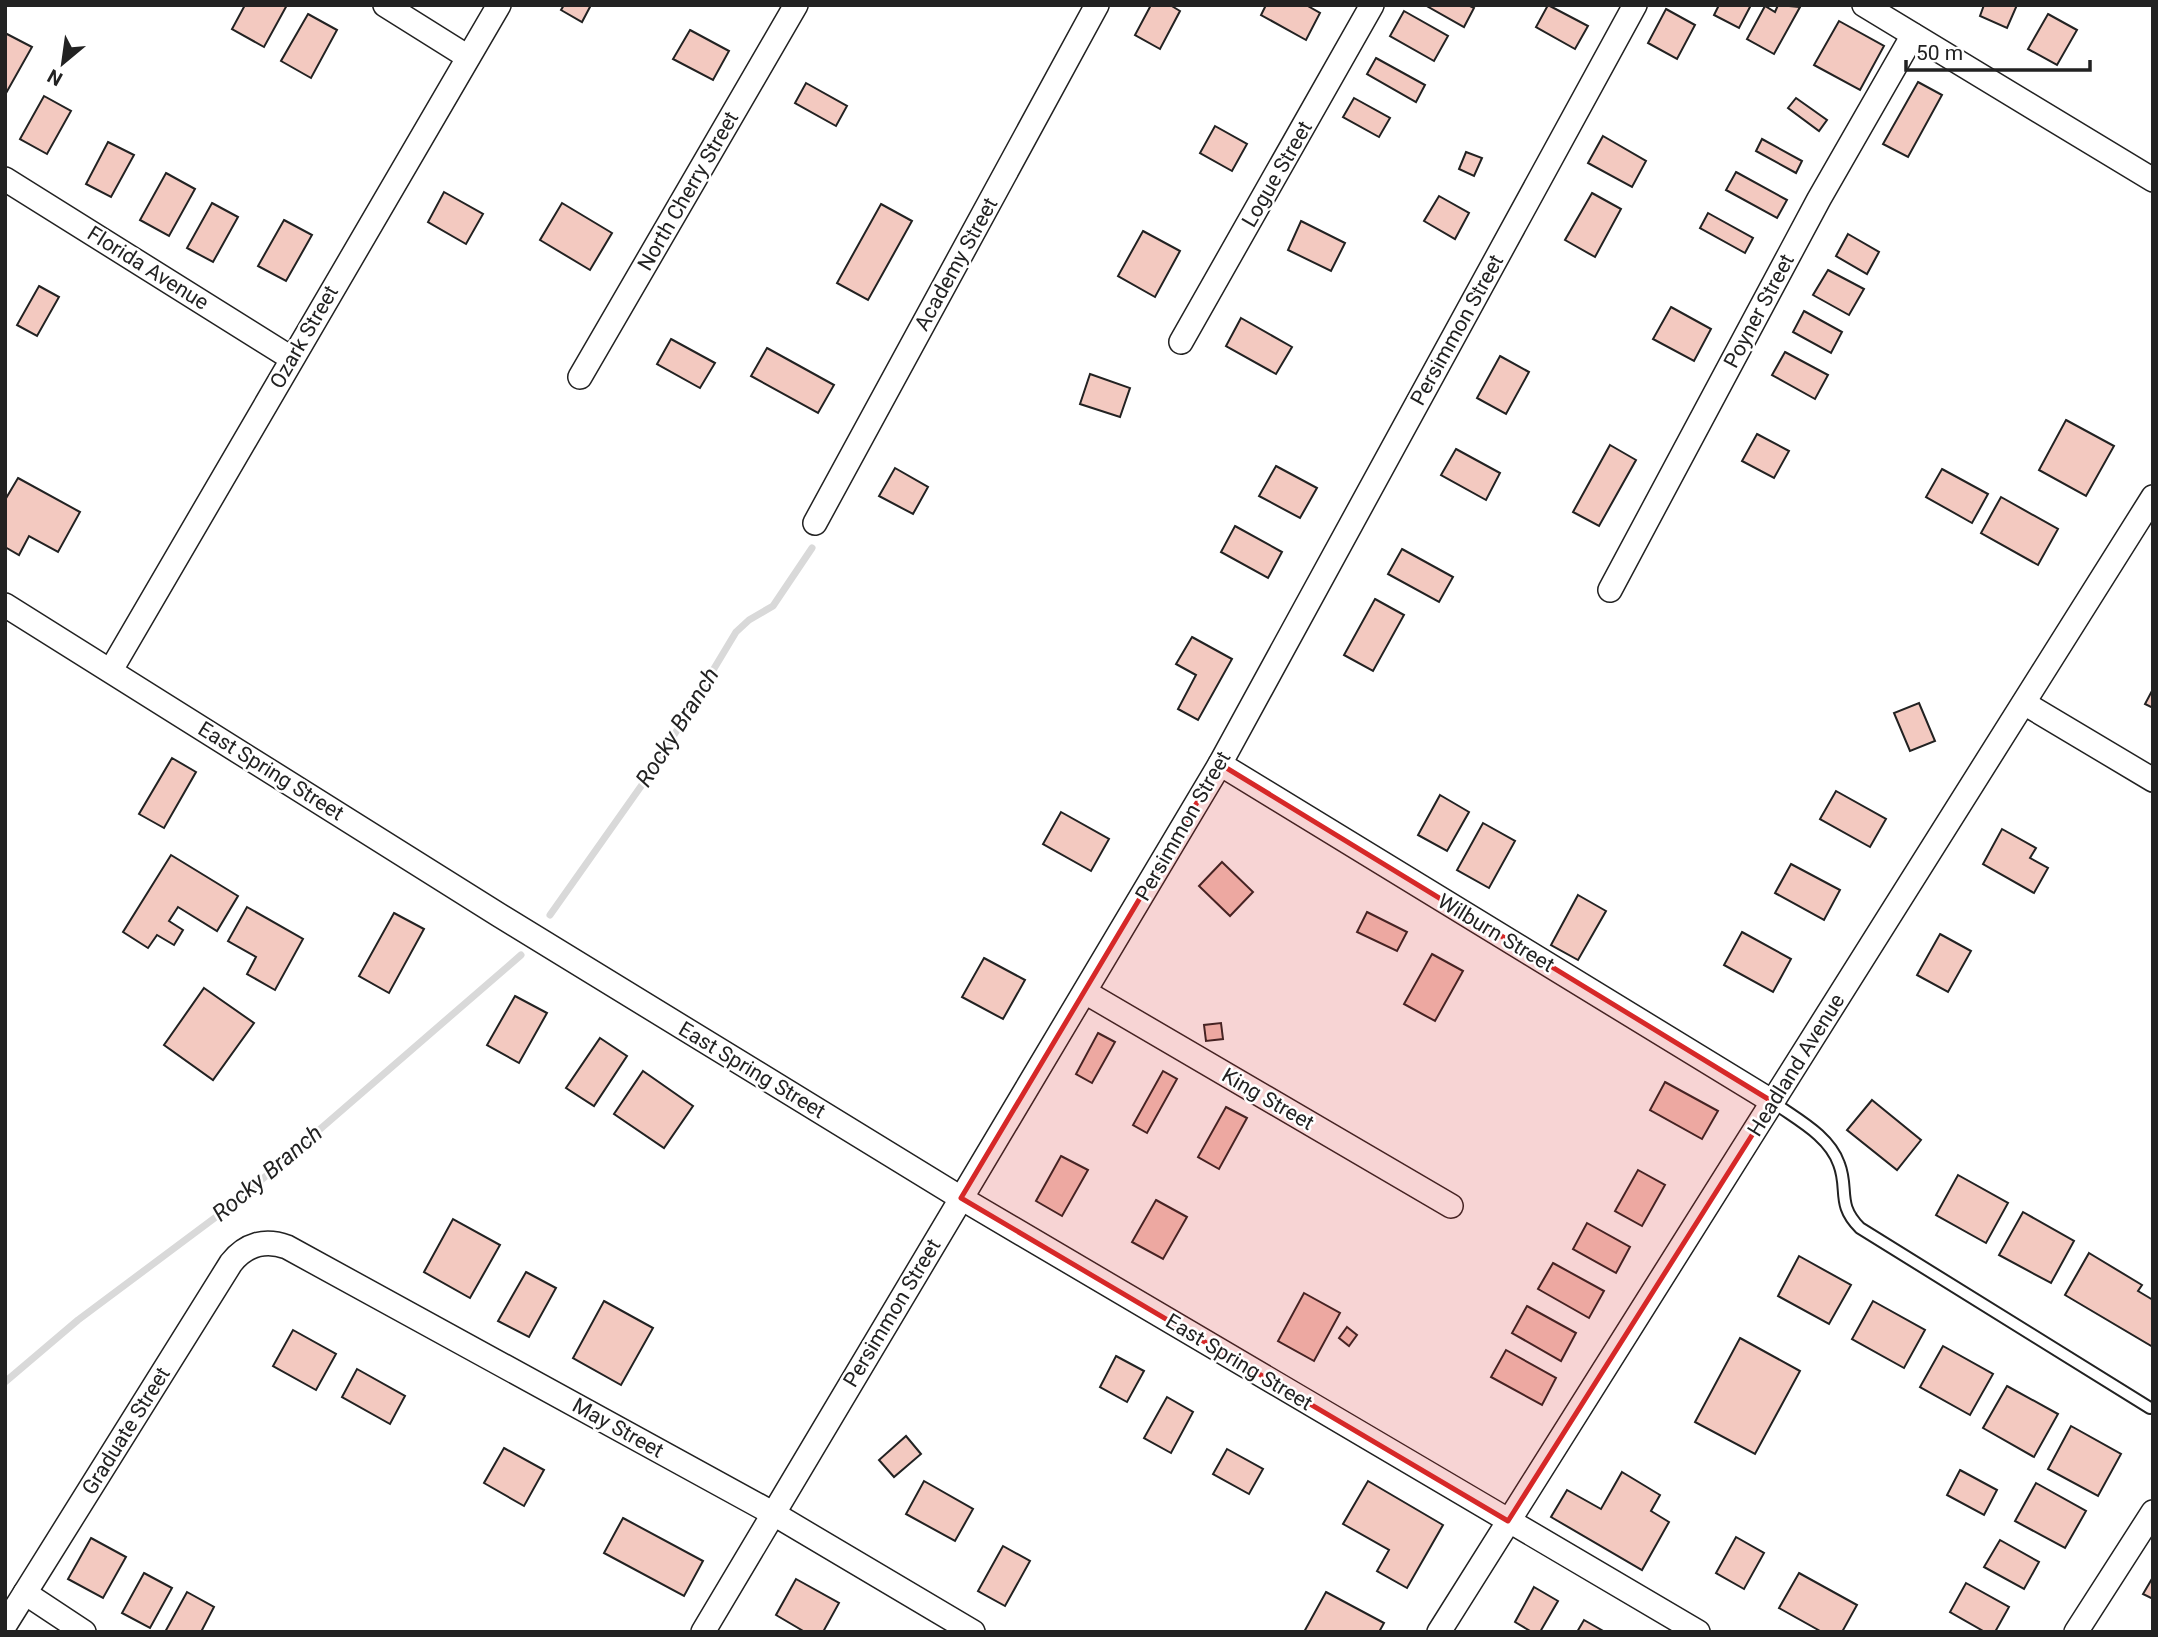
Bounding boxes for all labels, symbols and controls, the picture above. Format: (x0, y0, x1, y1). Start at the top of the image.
north arrow (28, 28, 98, 98)
scale bar (1906, 28, 2090, 72)
text: 50 m (1916, 41, 1963, 65)
text: N (44, 64, 66, 91)
street label: North Cherry Street (633, 107, 743, 275)
street label: Logue Street (1237, 117, 1317, 231)
street label: Academy Street (910, 193, 1002, 335)
street label: Florida Avenue (83, 221, 213, 315)
street label: Persimmon Street (1406, 250, 1508, 409)
street label: Poyner Street (1719, 250, 1799, 372)
street label: Ozark Street (265, 281, 343, 393)
water label: Rocky Branch (630, 663, 725, 792)
street label: East Spring Street (194, 717, 348, 825)
street label: Persimmon Street (1131, 747, 1236, 905)
street label: Wilburn Street (1433, 889, 1559, 977)
street label: Headland Avenue (1743, 989, 1849, 1141)
street label: East Spring Street (674, 1017, 830, 1123)
street label: King Street (1218, 1063, 1318, 1135)
water label: Rocky Branch (207, 1120, 328, 1227)
street label: Persimmon Street (838, 1235, 946, 1391)
street label: East Spring Street (1161, 1309, 1317, 1415)
street label: Graduate Street (77, 1363, 175, 1499)
street label: May Street (568, 1393, 668, 1463)

